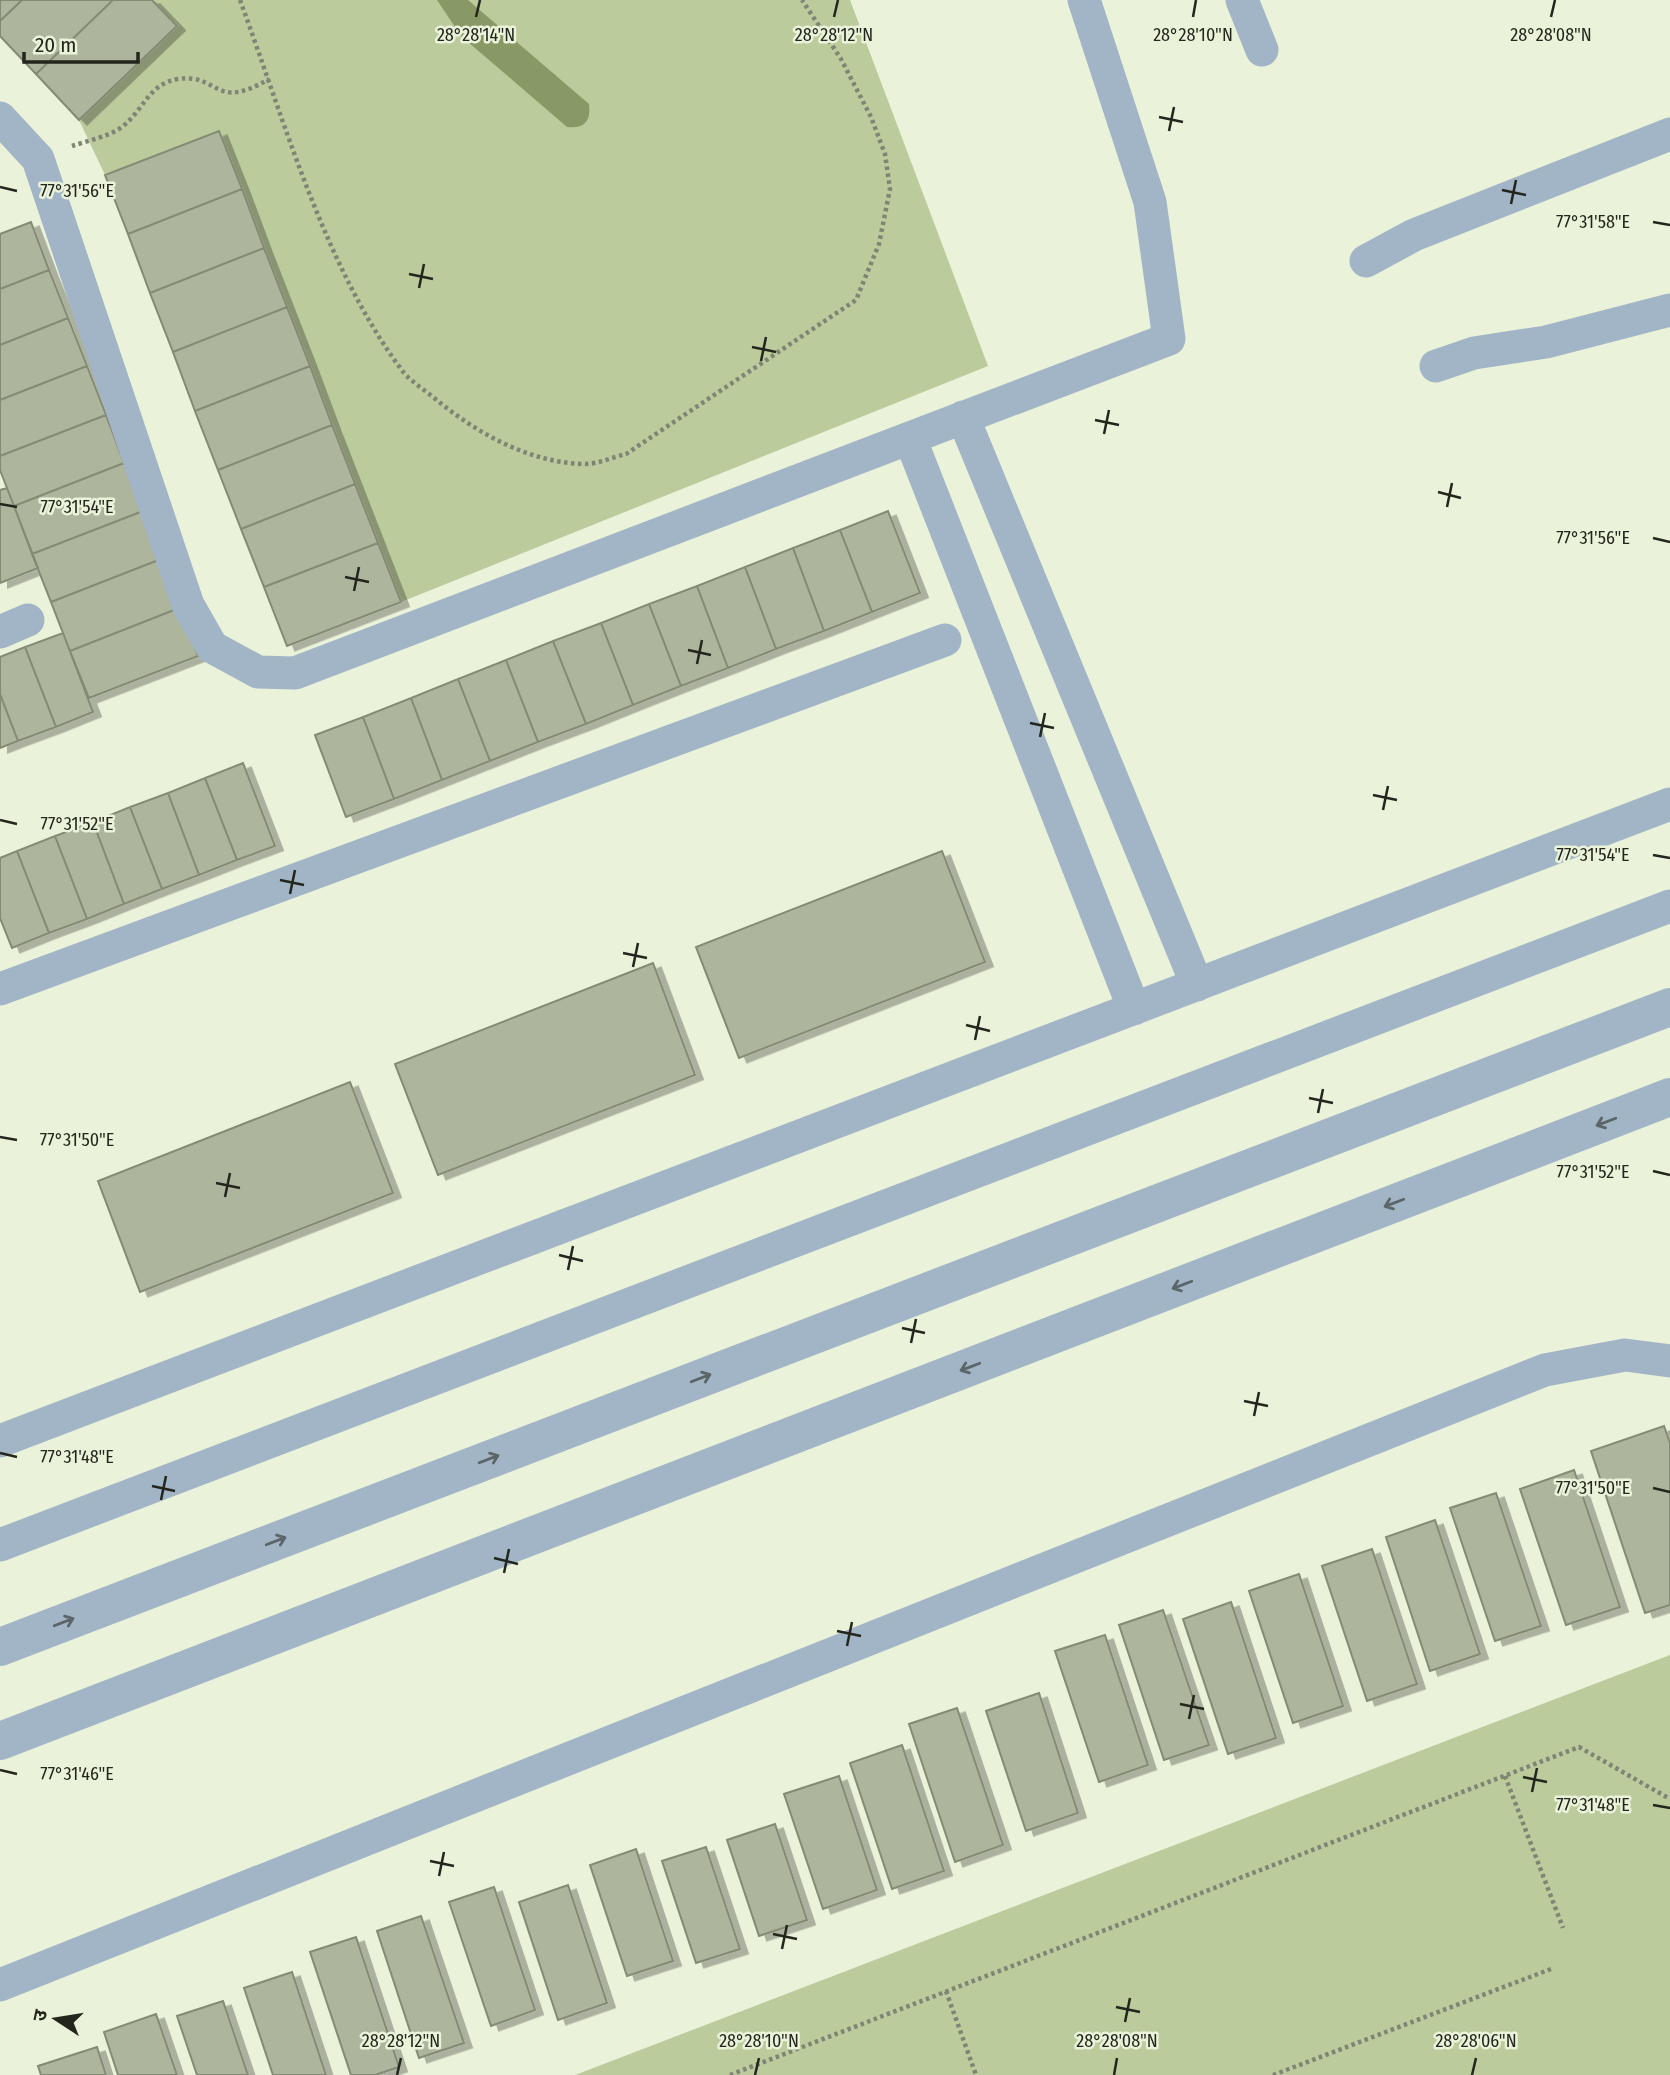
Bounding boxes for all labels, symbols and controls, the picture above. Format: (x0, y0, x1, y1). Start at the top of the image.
scale bar (24, 21, 138, 65)
text: 28°28'14"N (437, 24, 515, 46)
text: 28°28'12"N (795, 24, 873, 46)
text: 28°28'10"N (1153, 24, 1233, 46)
text: 28°28'08"N (1510, 24, 1592, 46)
text: 20 m (35, 32, 76, 58)
text: 77°31'56"E (40, 180, 114, 202)
text: 77°31'58"E (1556, 211, 1630, 233)
text: 77°31'54"E (41, 496, 113, 518)
text: 77°31'56"E (1556, 527, 1630, 549)
text: 77°31'52"E (41, 813, 113, 835)
text: 77°31'54"E (1557, 844, 1629, 866)
one-way arrow (1596, 1116, 1618, 1129)
text: 77°31'50"E (40, 1129, 114, 1151)
text: 77°31'52"E (1557, 1161, 1629, 1183)
one-way arrow (1384, 1198, 1405, 1211)
one-way arrow (1171, 1280, 1193, 1293)
one-way arrow (959, 1362, 981, 1375)
one-way arrow (690, 1371, 712, 1383)
text: 77°31'48"E (40, 1446, 114, 1468)
one-way arrow (477, 1452, 499, 1465)
text: 77°31'50"E (1556, 1477, 1630, 1499)
one-way arrow (265, 1533, 287, 1546)
one-way arrow (52, 1615, 74, 1628)
text: 77°31'46"E (40, 1763, 114, 1785)
text: 77°31'48"E (1556, 1794, 1630, 1816)
north arrow (21, 1984, 91, 2054)
text: उ (27, 2007, 52, 2023)
text: 28°28'12"N (362, 2030, 440, 2052)
text: 28°28'10"N (719, 2030, 799, 2052)
text: 28°28'08"N (1076, 2030, 1158, 2052)
text: 28°28'06"N (1435, 2030, 1517, 2052)

